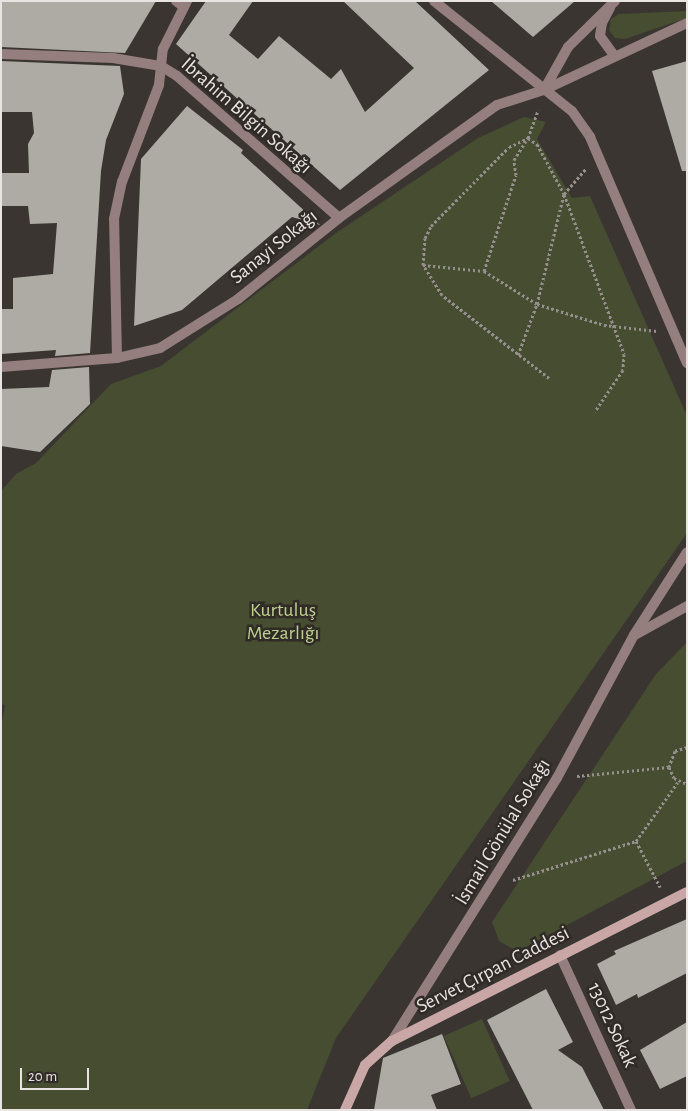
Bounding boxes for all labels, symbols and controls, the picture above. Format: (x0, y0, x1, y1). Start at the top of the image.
street label: İbrahim Bilgin Sokağı (176, 53, 316, 179)
street label: Sanayi Sokağı (225, 204, 323, 290)
park label: Kurtuluş Mezarlığı (247, 598, 319, 645)
street label: İsmail Gönülal Sokağı (450, 755, 556, 909)
street label: Servet Çırpan Caddesi (413, 921, 573, 1019)
street label: 13012 Sokak (582, 979, 642, 1071)
scale bar (22, 1058, 91, 1090)
text: 20 m (28, 1069, 57, 1084)

